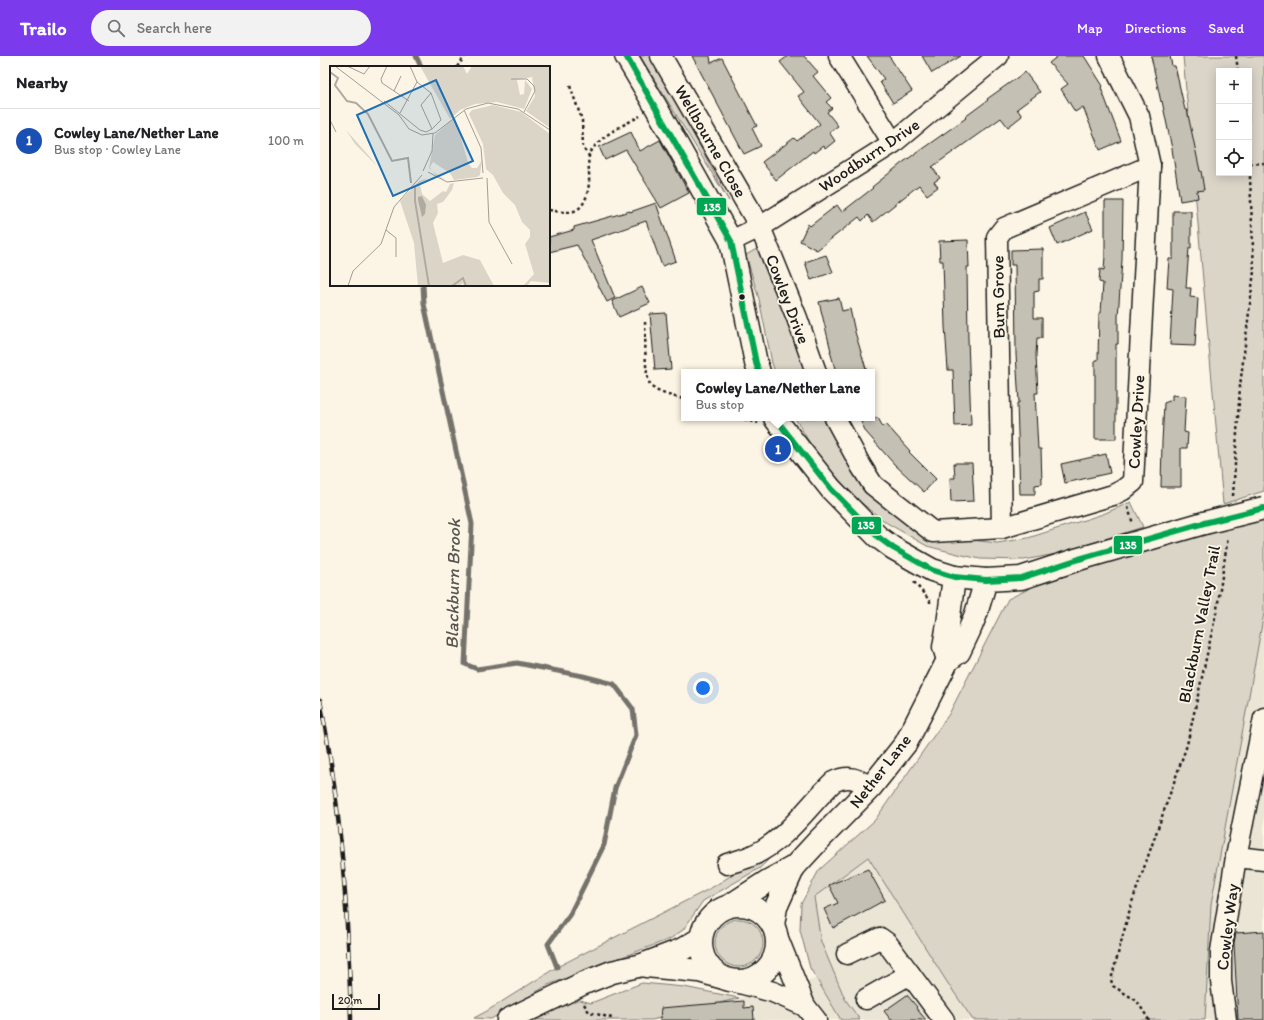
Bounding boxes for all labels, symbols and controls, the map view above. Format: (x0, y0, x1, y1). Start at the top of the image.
search box (91, 10, 371, 46)
text: Trailo (20, 17, 67, 40)
icon: search (105, 17, 127, 39)
text: Search here (137, 19, 212, 37)
text: Map (1077, 20, 1103, 37)
text: Directions (1125, 20, 1186, 37)
text: Saved (1208, 20, 1244, 37)
inset map (330, 66, 550, 286)
map controls (1216, 68, 1252, 176)
button: + (1216, 68, 1252, 104)
text: Nearby (16, 72, 68, 92)
street label: Wellbourne Close (671, 81, 751, 201)
button: − (1216, 104, 1252, 140)
street label: Woodburn Drive (815, 114, 923, 196)
text: Cowley Lane/Nether Lane (54, 124, 219, 142)
text: 1 (26, 133, 32, 148)
text: 100 m (268, 133, 304, 148)
button: locate (1216, 140, 1252, 176)
text: Bus stop · Cowley Lane (54, 142, 181, 157)
line badge: 135 (696, 197, 727, 216)
text: 135 (704, 201, 721, 214)
street label: Cowley Drive (762, 251, 814, 347)
street label: Burn Grove (987, 255, 1009, 339)
unlabelled marker (737, 292, 747, 302)
popup (681, 369, 875, 421)
street label: Cowley Drive (1124, 374, 1148, 470)
text: Cowley Lane/Nether Lane (696, 379, 860, 397)
text: Bus stop (696, 397, 744, 412)
pin: 1 (765, 434, 791, 464)
line badge: 135 (851, 516, 882, 535)
water label: Blackburn Brook (441, 517, 465, 649)
text: 135 (858, 519, 875, 532)
line badge: 135 (1113, 535, 1143, 555)
text: 135 (1120, 539, 1137, 552)
street label: Blackburn Valley Trail (1174, 543, 1224, 705)
your location (693, 678, 713, 698)
street label: Nether Lane (845, 730, 915, 812)
street label: Cowley Way (1212, 882, 1242, 972)
scale bar (332, 992, 380, 1011)
text: 20 m (338, 994, 362, 1007)

